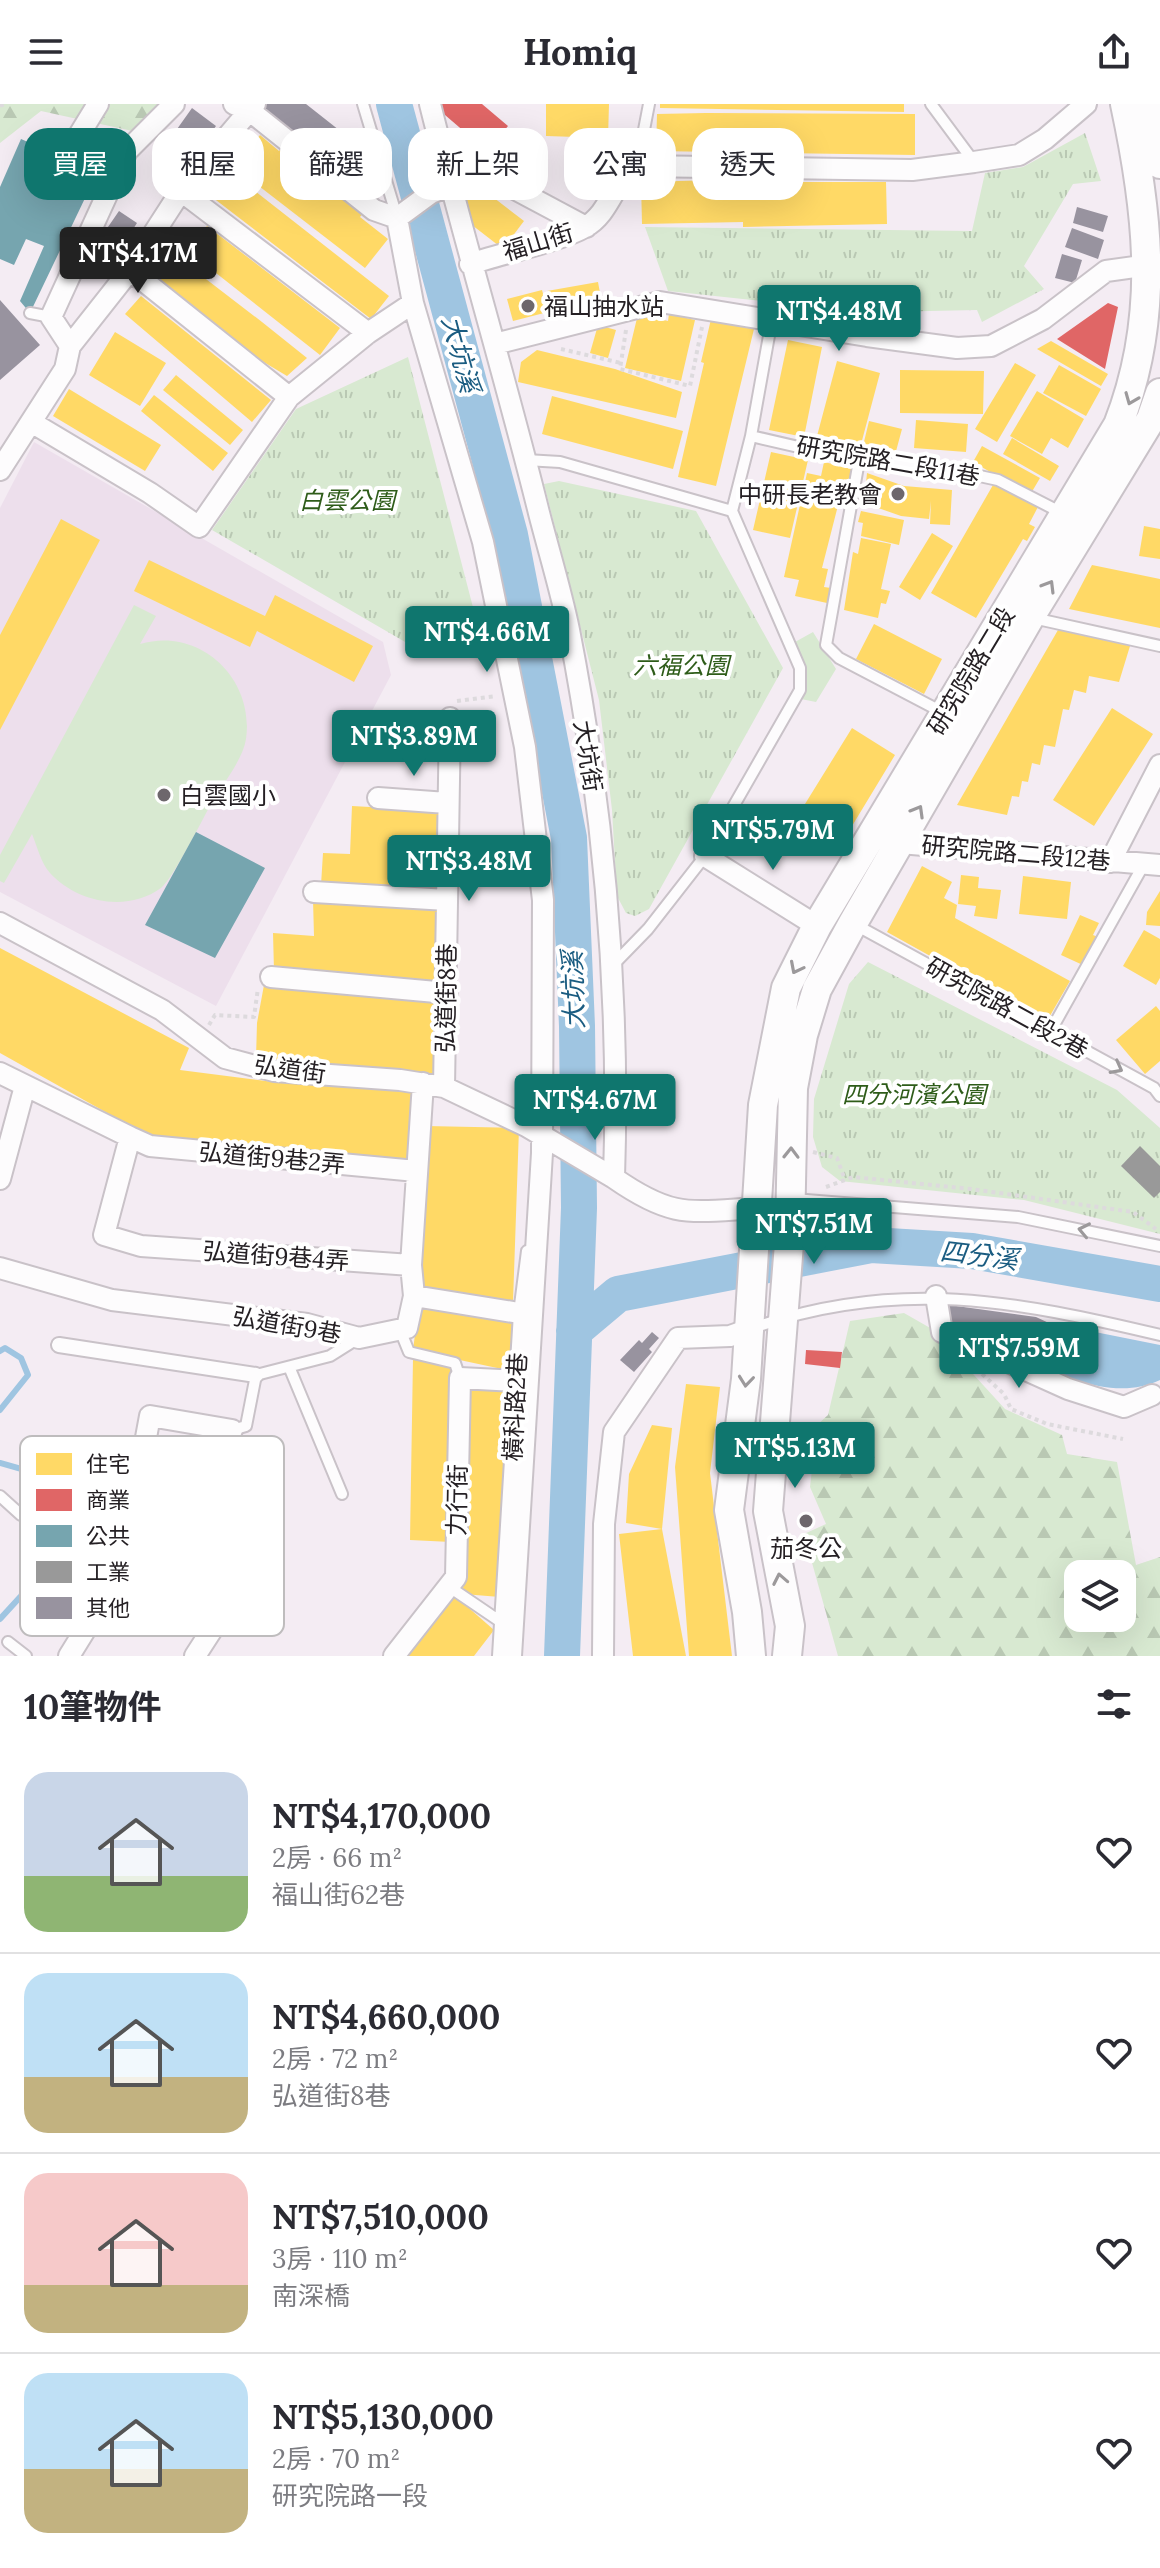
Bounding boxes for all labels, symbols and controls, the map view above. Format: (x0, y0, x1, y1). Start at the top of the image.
text: Homiq (523, 29, 637, 75)
icon: menu (24, 30, 68, 74)
icon: share (1092, 30, 1136, 74)
chip: 買屋 (24, 128, 136, 200)
chip: 租屋 (152, 128, 264, 200)
chip: 篩選 (280, 128, 392, 200)
chip: 新上架 (408, 128, 548, 200)
chip: 公寓 (564, 128, 676, 200)
chip: 透天 (692, 128, 804, 200)
street label: 福山街 (499, 217, 577, 267)
pin: NT$4.17M (55, 227, 221, 295)
text: NT$4.17M (78, 236, 198, 269)
pin: NT$4.48M (756, 285, 922, 353)
place label: 福山抽水站 (544, 291, 664, 322)
text: NT$4.48M (776, 294, 902, 327)
marker: 福山抽水站 (519, 297, 537, 315)
water label: 大坑溪 (435, 312, 488, 400)
one-way arrow (1124, 391, 1141, 405)
street label: 研究院路二段11巷 (794, 430, 982, 492)
place label: 中研長老教會 (738, 479, 882, 510)
park label: 白雲公園 (299, 485, 398, 516)
marker: 中研長老教會 (889, 485, 907, 503)
one-way arrow (1039, 580, 1055, 595)
street label: 研究院路二段 (921, 601, 1021, 741)
pin: NT$4.66M (404, 606, 570, 674)
text: NT$4.66M (423, 615, 551, 648)
park label: 六福公園 (633, 650, 732, 681)
pin: NT$3.89M (331, 710, 497, 778)
street label: 大坑街 (567, 718, 609, 794)
text: NT$3.89M (350, 719, 478, 752)
place label: 白雲國小 (180, 780, 276, 811)
marker: 白雲國小 (155, 786, 173, 804)
pin: NT$5.79M (690, 804, 856, 872)
one-way arrow (908, 805, 924, 820)
text: NT$5.79M (711, 813, 835, 846)
street label: 研究院路二段12巷 (920, 829, 1112, 877)
pin: NT$3.48M (386, 835, 552, 903)
text: NT$3.48M (405, 844, 533, 877)
street label: 弘道街8巷 (430, 943, 462, 1053)
water label: 大坑溪 (555, 946, 591, 1030)
street label: 研究院路二段2巷 (920, 951, 1094, 1065)
one-way arrow (791, 959, 806, 974)
street label: 弘道街 (252, 1049, 328, 1089)
one-way arrow (1109, 1058, 1123, 1074)
pin: NT$4.67M (512, 1074, 678, 1142)
park label: 四分河濱公園 (842, 1079, 989, 1110)
text: NT$4.67M (533, 1083, 657, 1116)
street label: 弘道街9巷2弄 (198, 1136, 346, 1180)
one-way arrow (783, 1146, 800, 1159)
pin: NT$7.51M (731, 1198, 897, 1266)
text: NT$7.51M (755, 1207, 873, 1240)
one-way arrow (1077, 1222, 1091, 1239)
water label: 四分溪 (938, 1234, 1024, 1277)
street label: 弘道街9巷4弄 (202, 1235, 350, 1277)
street label: 弘道街9巷 (230, 1300, 344, 1350)
pin: NT$7.59M (936, 1322, 1102, 1390)
text: NT$7.59M (957, 1331, 1081, 1364)
street label: 橫科路2巷 (497, 1352, 533, 1462)
one-way arrow (737, 1375, 754, 1388)
pin: NT$5.13M (712, 1422, 878, 1490)
text: NT$5.13M (734, 1431, 856, 1464)
legend (20, 1436, 284, 1636)
text: 住宅 (86, 1450, 130, 1478)
street label: 力行街 (441, 1464, 473, 1536)
text: 商業 (86, 1486, 130, 1514)
marker: 茄冬公 (797, 1512, 815, 1530)
text: 公共 (86, 1522, 130, 1550)
place label: 茄冬公 (770, 1533, 842, 1564)
text: 工業 (86, 1558, 130, 1586)
map controls (1064, 1560, 1136, 1632)
button: layers (1064, 1560, 1136, 1632)
one-way arrow (773, 1572, 790, 1586)
text: 其他 (86, 1594, 130, 1622)
icon: filters (1092, 1682, 1136, 1726)
text: 10筆物件 (24, 1685, 161, 1728)
text: NT$4,170,000 (272, 1794, 491, 1837)
icon: home (88, 1804, 184, 1900)
icon: heart (1092, 1830, 1136, 1874)
text: 2房 · 66 m² (272, 1841, 402, 1874)
text: 福山街62巷 (272, 1878, 405, 1911)
text: NT$4,660,000 (272, 1995, 500, 2038)
icon: home (88, 2005, 184, 2101)
icon: heart (1092, 2031, 1136, 2075)
text: 2房 · 72 m² (272, 2042, 398, 2075)
text: 弘道街8巷 (272, 2079, 391, 2112)
text: NT$7,510,000 (272, 2195, 489, 2238)
icon: home (88, 2205, 184, 2301)
icon: heart (1092, 2231, 1136, 2275)
text: 3房 · 110 m² (272, 2242, 408, 2275)
text: 南深橋 (272, 2279, 350, 2312)
text: NT$5,130,000 (272, 2395, 494, 2438)
icon: home (88, 2405, 184, 2501)
icon: heart (1092, 2431, 1136, 2475)
text: 2房 · 70 m² (272, 2442, 400, 2475)
text: 研究院路一段 (272, 2479, 428, 2512)

